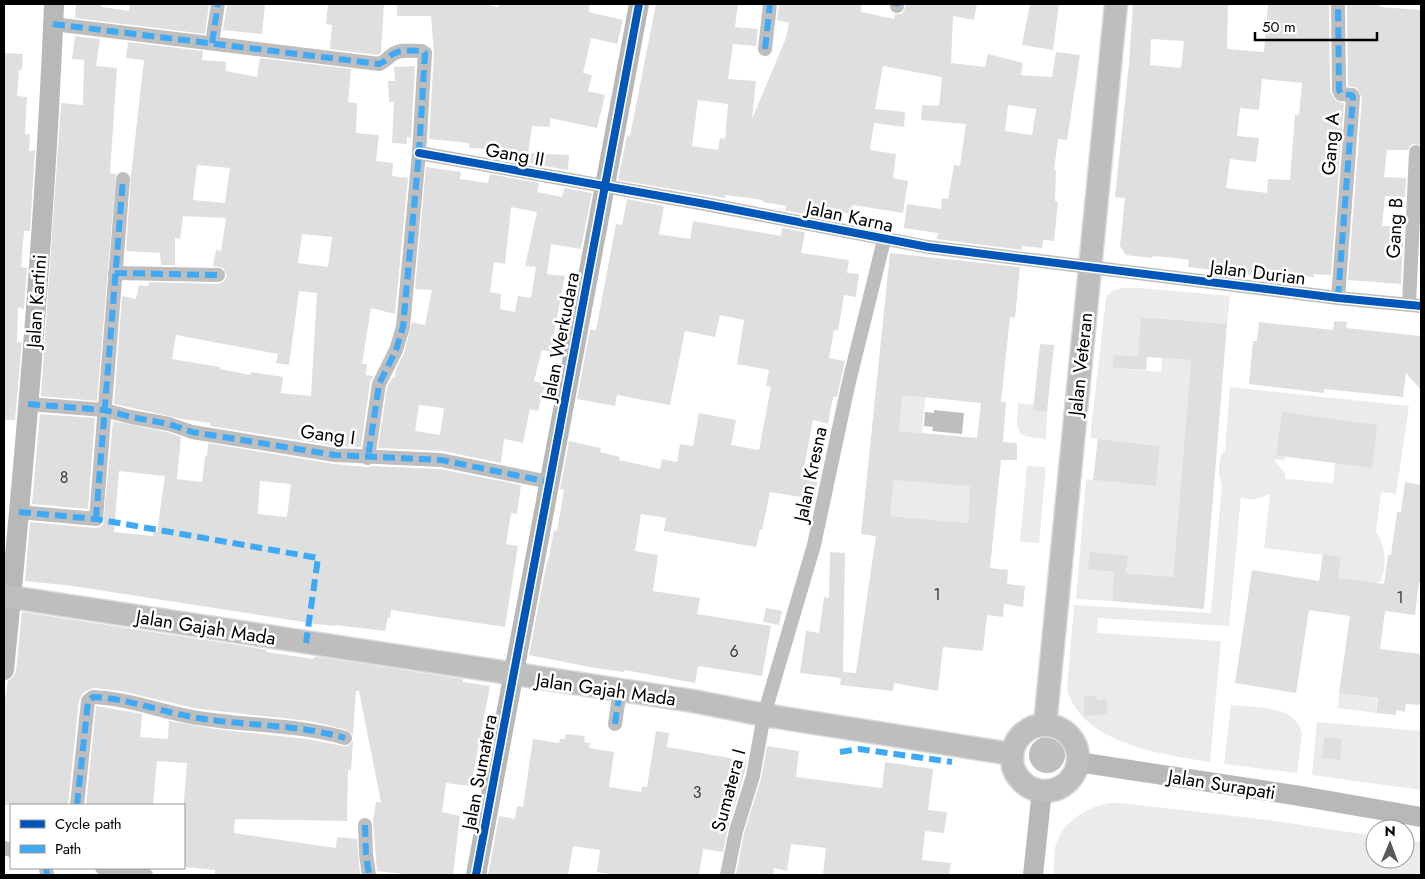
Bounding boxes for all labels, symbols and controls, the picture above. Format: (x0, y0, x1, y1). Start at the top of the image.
scale bar (1255, 10, 1378, 42)
text: 50 m (1262, 16, 1296, 38)
street label: Gang A (1315, 111, 1346, 176)
street label: Gang II (483, 136, 547, 173)
street label: Jalan Karna (801, 193, 896, 239)
street label: Gang B (1379, 197, 1410, 259)
street label: Jalan Kartini (20, 253, 53, 352)
street label: Jalan Durian (1205, 253, 1307, 292)
street label: Jalan Werkudara (534, 270, 586, 406)
street label: Jalan Veteran (1061, 311, 1099, 420)
street label: Gang I (299, 418, 357, 451)
street label: Jalan Kresna (787, 424, 834, 527)
house number: 8 (60, 466, 68, 489)
house number: 1 (933, 583, 941, 606)
house number: 1 (1396, 586, 1404, 609)
street label: Jalan Gajah Mada (131, 603, 278, 652)
house number: 6 (729, 640, 739, 663)
street label: Jalan Gajah Mada (531, 666, 678, 713)
street label: Jalan Sumatera (454, 712, 504, 835)
street label: Sumatera I (704, 746, 752, 835)
street label: Jalan Surapati (1163, 762, 1278, 806)
house number: 3 (693, 781, 702, 804)
legend (10, 804, 185, 869)
text: Cycle path (55, 813, 122, 835)
north arrow (1365, 819, 1415, 869)
text: N (1384, 821, 1396, 841)
text: Path (55, 838, 81, 860)

